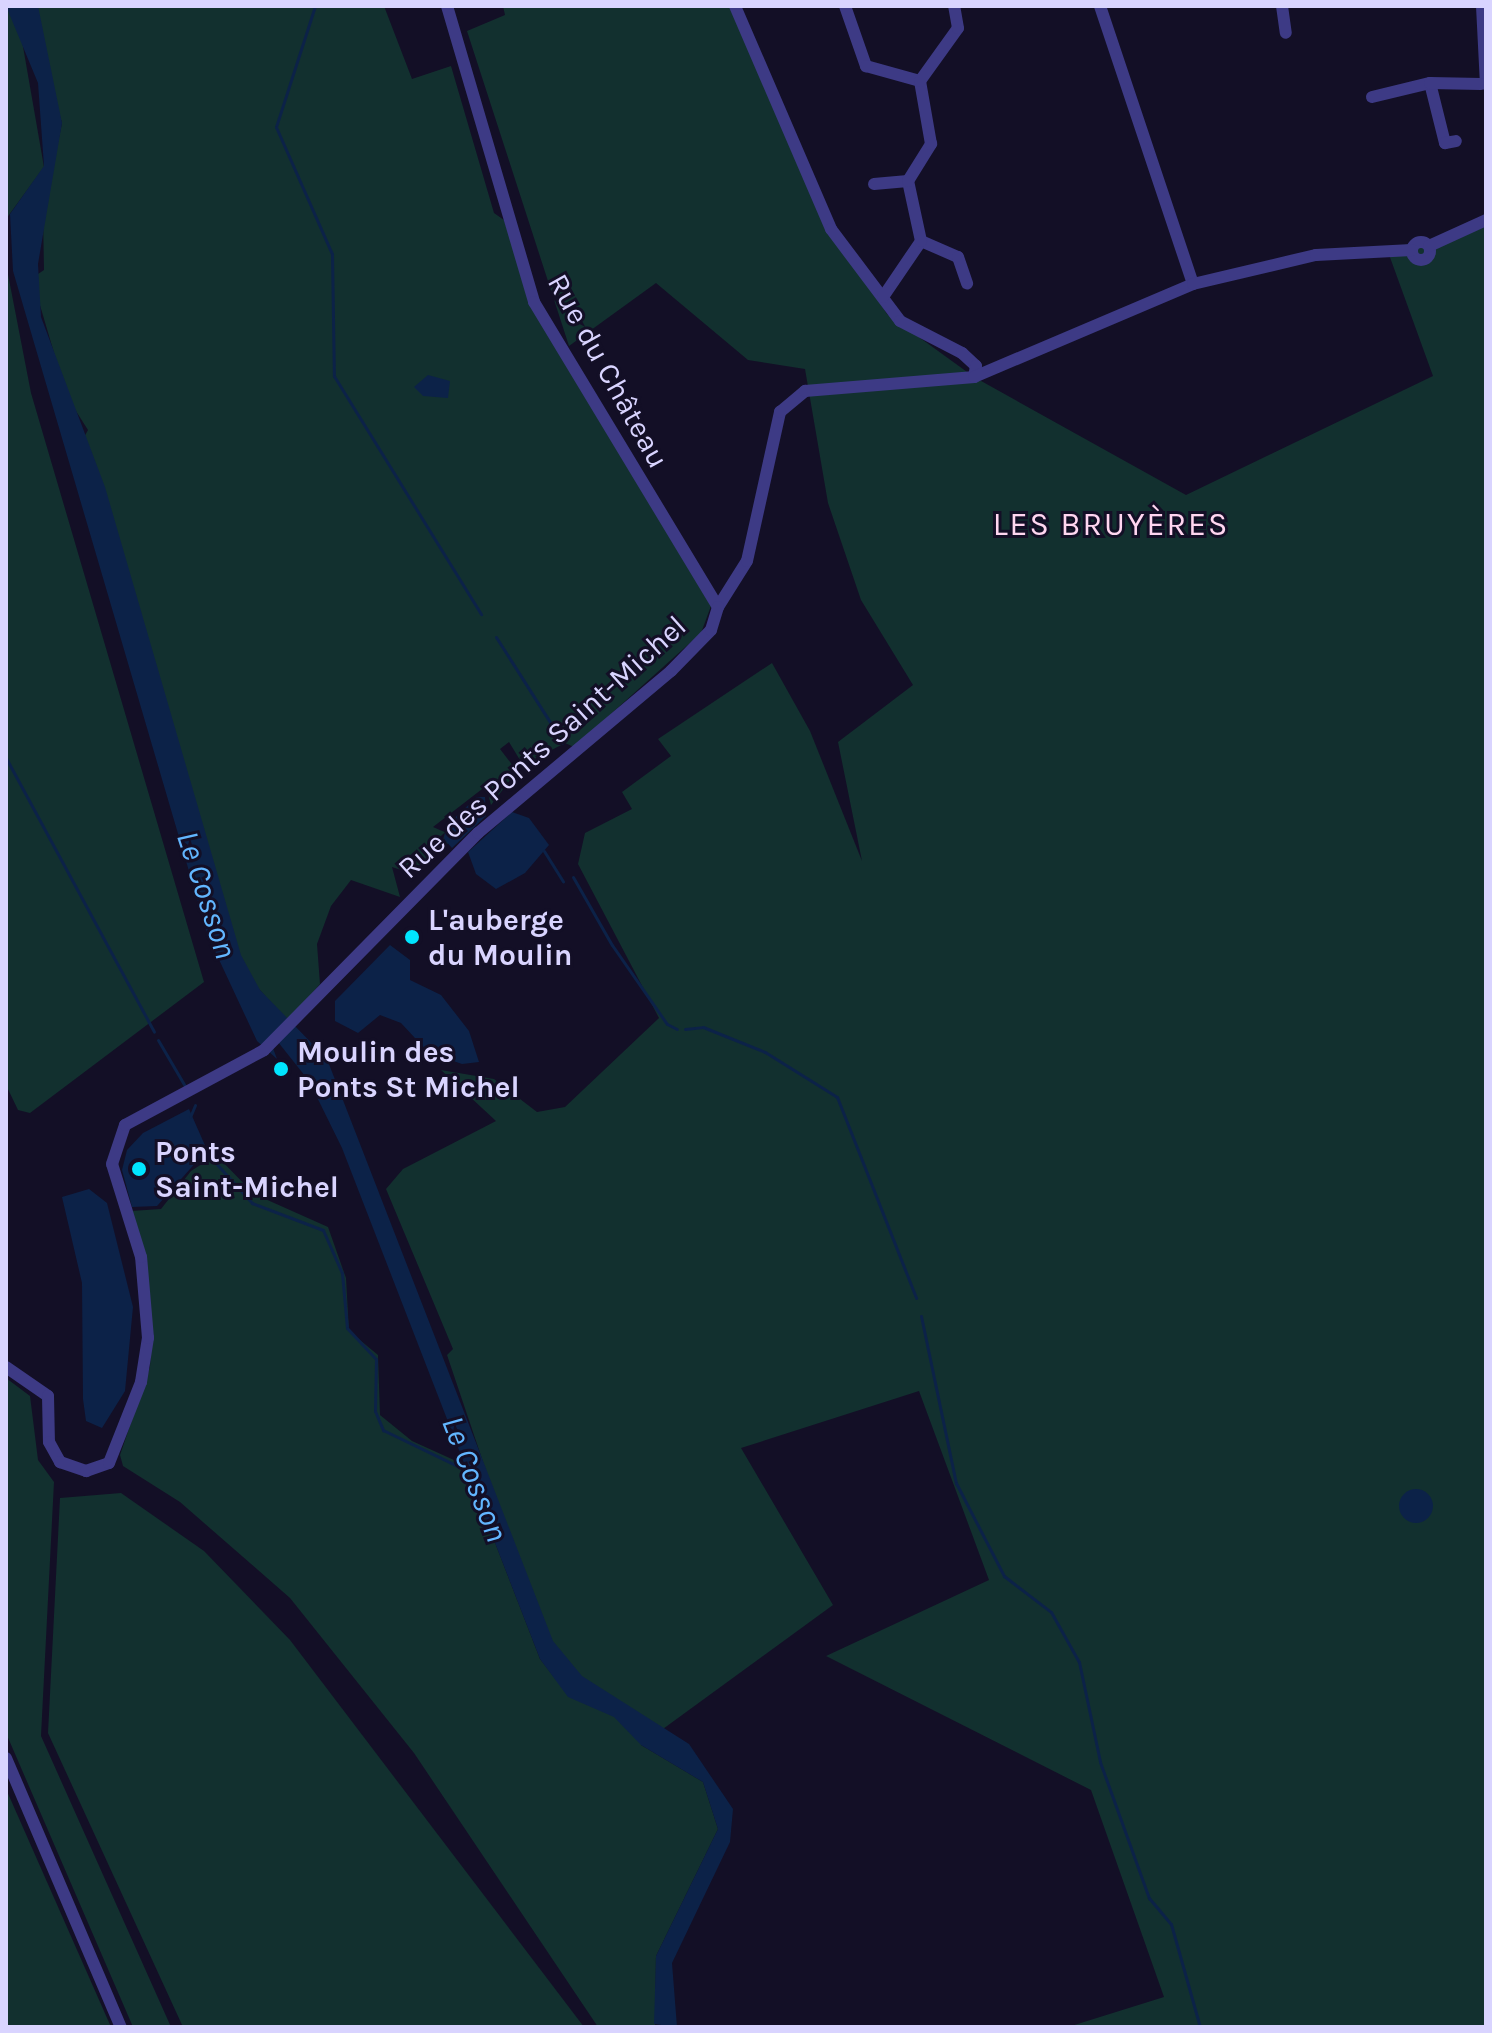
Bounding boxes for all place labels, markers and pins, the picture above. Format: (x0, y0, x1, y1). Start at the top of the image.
place label: L'auberge du Moulin (428, 902, 573, 972)
marker: L'auberge du Moulin (403, 928, 421, 946)
place label: Moulin des Ponts St Michel (297, 1034, 520, 1104)
marker: Moulin des Ponts St Michel (272, 1060, 290, 1078)
place label: Ponts Saint-Michel (155, 1134, 339, 1204)
marker: Ponts Saint-Michel (130, 1160, 148, 1178)

